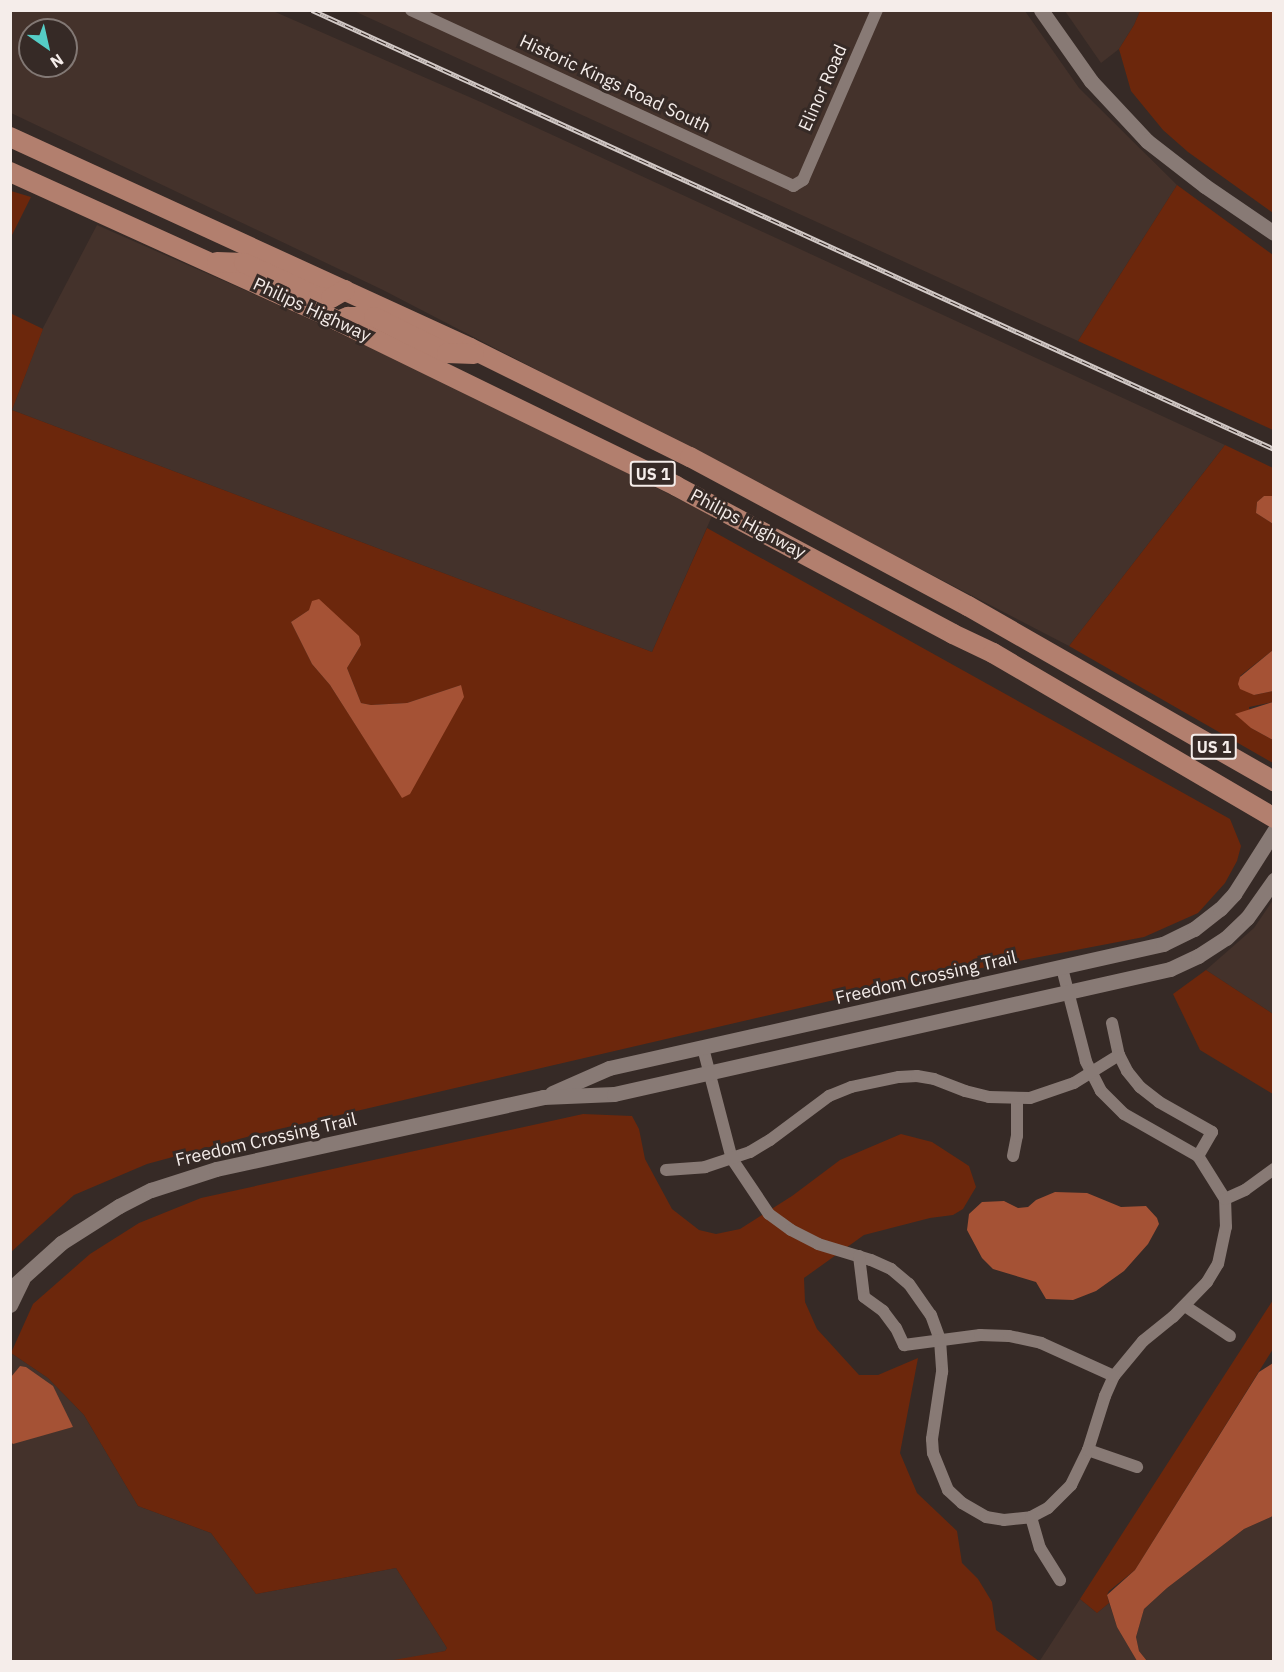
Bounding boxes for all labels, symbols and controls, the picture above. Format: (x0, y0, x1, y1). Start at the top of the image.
north arrow (18, 18, 78, 78)
street label: Historic Kings Road South (516, 30, 714, 138)
street label: Elinor Road (794, 41, 852, 135)
text: N (47, 50, 67, 73)
street label: Philips Highway (250, 273, 374, 347)
road number: US 1 (629, 461, 677, 487)
street label: Philips Highway (687, 485, 809, 563)
road number: US 1 (1190, 734, 1238, 760)
street label: Freedom Crossing Trail (833, 947, 1019, 1009)
street label: Freedom Crossing Trail (173, 1109, 359, 1171)

